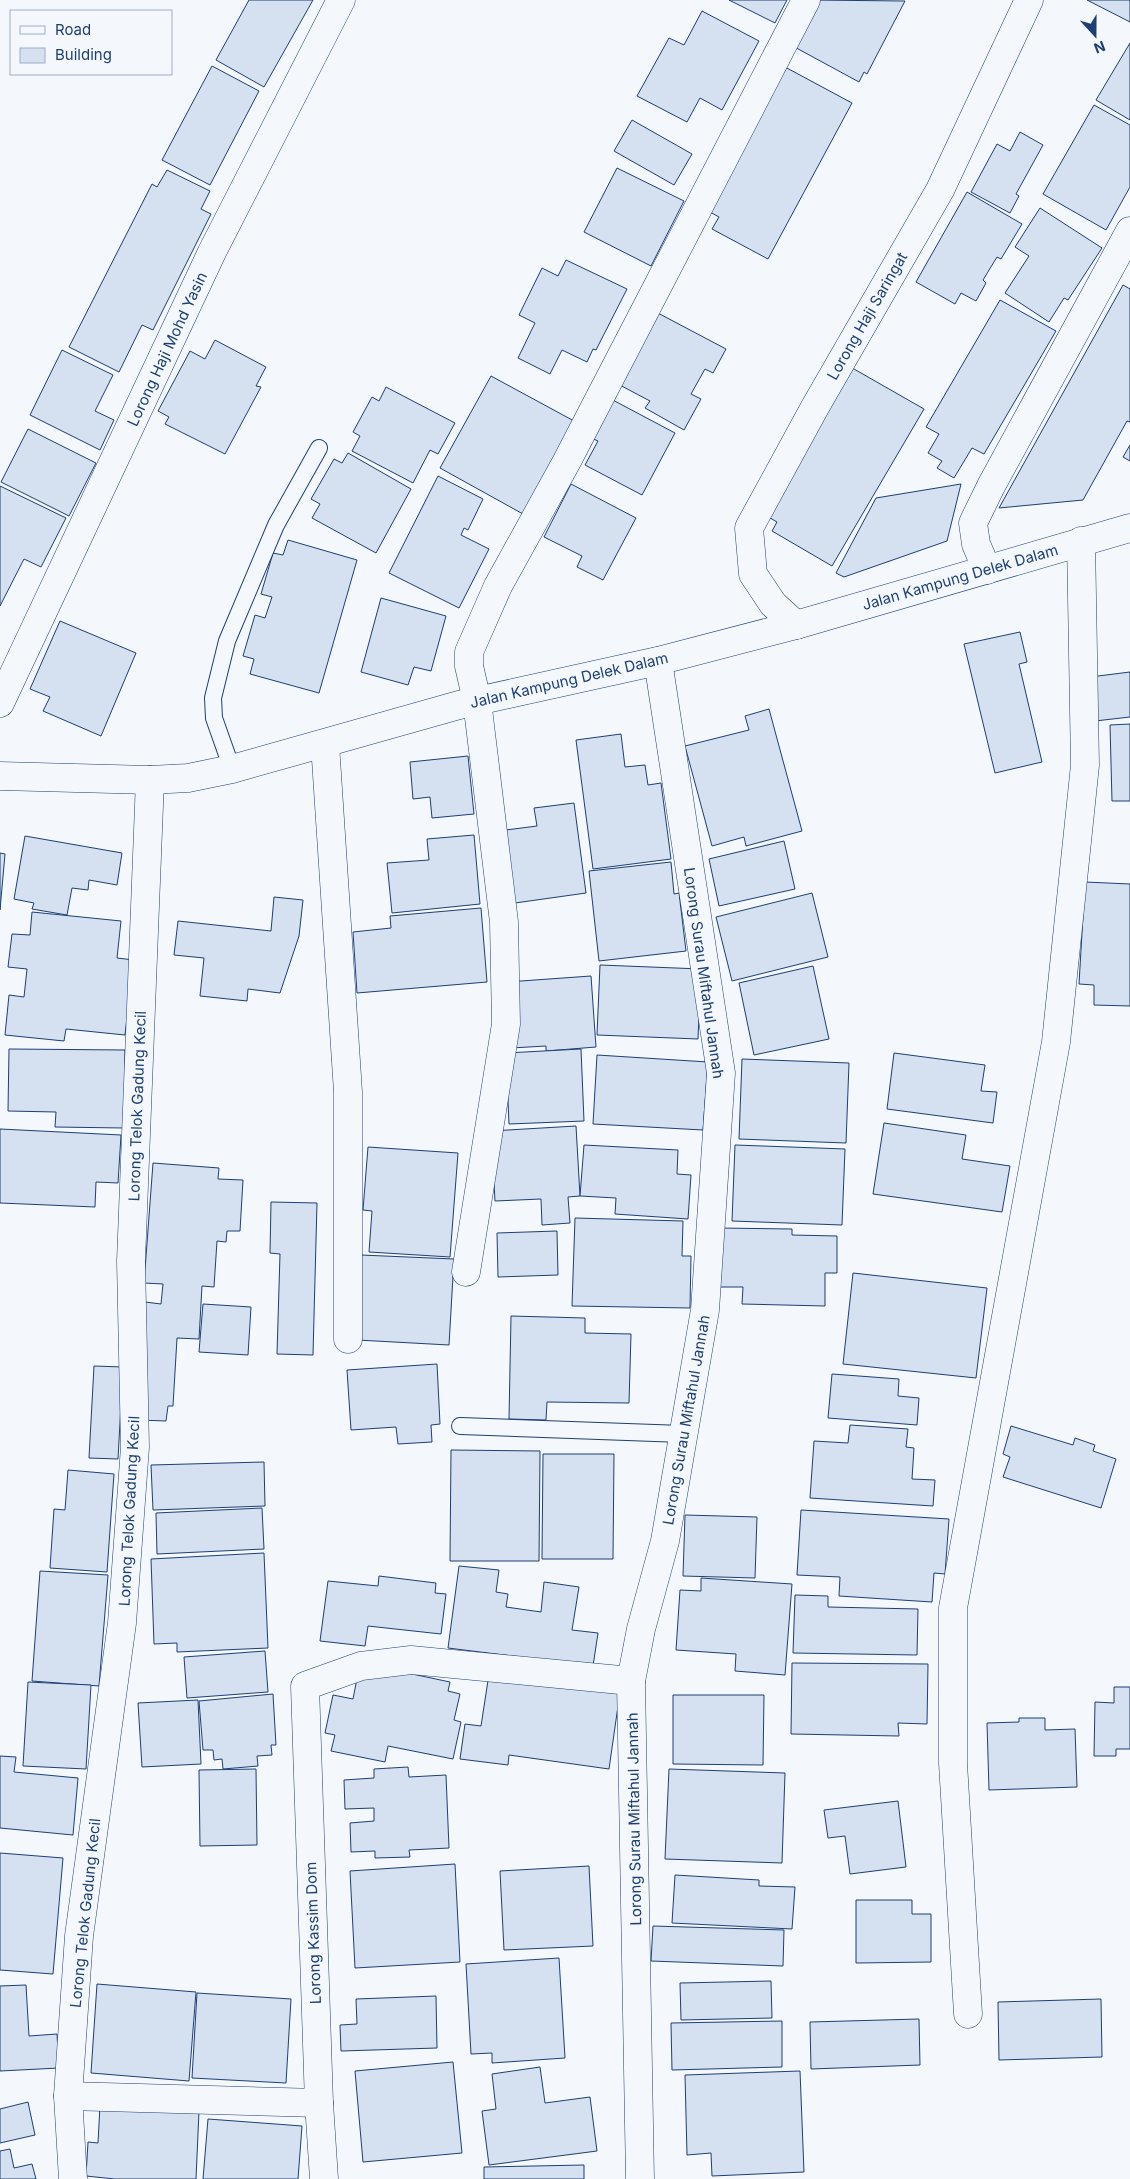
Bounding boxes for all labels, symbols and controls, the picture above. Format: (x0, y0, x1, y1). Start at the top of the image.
legend (10, 10, 172, 75)
north arrow (1070, 10, 1120, 60)
text: Road (55, 20, 91, 39)
text: N (1092, 38, 1108, 57)
text: Building (55, 45, 112, 64)
street label: Lorong Haji Saringat (823, 249, 911, 383)
street label: Lorong Haji Mohd Yasin (123, 269, 211, 429)
street label: Jalan Kampung Delek Dalam (860, 540, 1060, 614)
street label: Jalan Kampung Delek Dalam (468, 648, 670, 712)
street label: Lorong Surau Miftahul Jannah (680, 866, 728, 1080)
street label: Lorong Telok Gadung Kecil (124, 1010, 150, 1202)
street label: Lorong Surau Miftahul Jannah (658, 1313, 714, 1527)
street label: Lorong Telok Gadung Kecil (115, 1415, 143, 1607)
street label: Lorong Surau Miftahul Jannah (623, 1712, 645, 1926)
street label: Lorong Telok Gadung Kecil (66, 1817, 104, 2009)
street label: Lorong Kassim Dom (301, 1861, 325, 2005)

